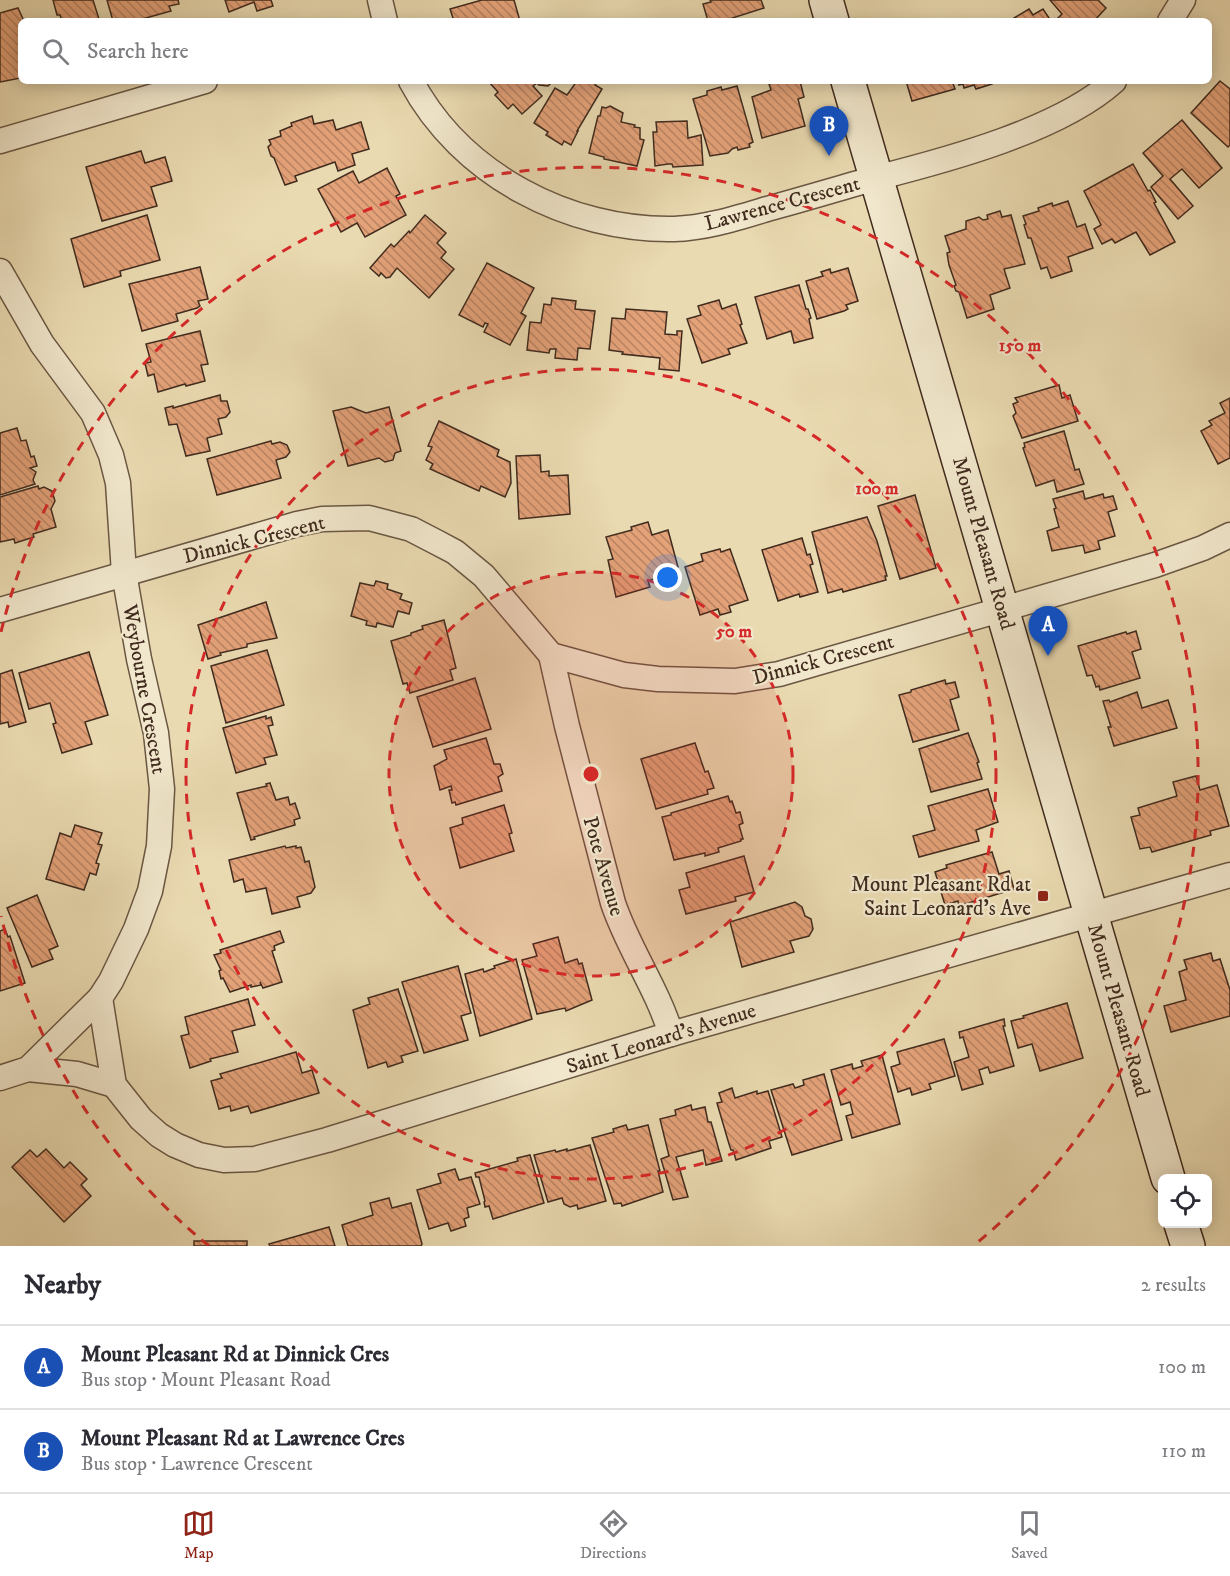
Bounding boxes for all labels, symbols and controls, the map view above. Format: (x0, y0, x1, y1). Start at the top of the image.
search box (18, 18, 1212, 84)
icon: search (39, 35, 72, 68)
text: Search here (87, 38, 189, 65)
pin: B (810, 106, 848, 156)
street label: Lawrence Crescent (702, 171, 863, 237)
text: 150 m (999, 335, 1042, 357)
street label: Mount Pleasant Road (946, 454, 1020, 633)
text: 100 m (855, 478, 899, 500)
street label: Dinnick Crescent (181, 510, 328, 570)
your location (653, 563, 682, 592)
street label: Weybourne Crescent (116, 601, 172, 776)
pin: A (1028, 606, 1068, 656)
text: 50 m (715, 621, 752, 643)
street label: Dinnick Crescent (750, 629, 897, 691)
centre of rings (581, 764, 601, 784)
street label: Pote Avenue (576, 813, 630, 919)
place label: Mount Pleasant Rd at Saint Leonard's Ave (851, 872, 1031, 922)
marker: Mount Pleasant Rd at Saint Leonard's Ave (1036, 889, 1050, 903)
street label: Mount Pleasant Road (1081, 921, 1155, 1100)
street label: Saint Leonard's Avenue (563, 998, 759, 1080)
map controls (1158, 1174, 1212, 1228)
button: locate (1158, 1174, 1212, 1228)
text: Nearby (24, 1269, 101, 1302)
text: 2 results (1141, 1273, 1206, 1298)
text: Mount Pleasant Rd at Dinnick Cres (81, 1341, 389, 1368)
text: A (37, 1355, 50, 1380)
text: 100 m (1158, 1355, 1206, 1380)
text: Bus stop · Mount Pleasant Road (81, 1368, 331, 1393)
text: Mount Pleasant Rd at Lawrence Cres (81, 1425, 405, 1452)
text: B (37, 1439, 50, 1464)
text: 110 m (1161, 1439, 1206, 1464)
text: Bus stop · Lawrence Crescent (81, 1452, 313, 1477)
tab: Map (182, 1507, 215, 1563)
tab: Directions (580, 1507, 646, 1563)
tab: Saved (1011, 1507, 1048, 1563)

